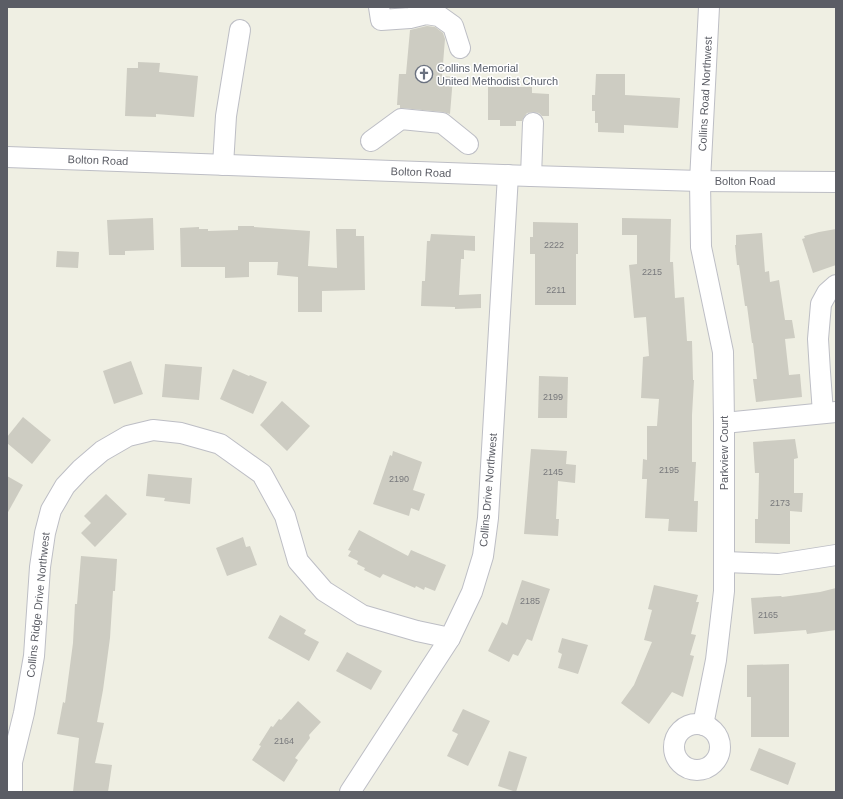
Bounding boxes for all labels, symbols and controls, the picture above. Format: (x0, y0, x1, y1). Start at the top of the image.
street label: Collins Road Northwest (696, 36, 714, 152)
place label: Collins Memorial United Methodist Church (437, 62, 558, 87)
church icon: Collins Memorial United Methodist Church (414, 64, 434, 84)
street label: Bolton Road (68, 153, 128, 167)
street label: Bolton Road (391, 165, 451, 179)
street label: Bolton Road (715, 175, 775, 187)
house number: 2222 (544, 240, 564, 250)
house number: 2215 (642, 267, 662, 277)
house number: 2211 (546, 285, 566, 295)
house number: 2199 (543, 392, 563, 402)
street label: Parkview Court (718, 416, 730, 490)
street label: Collins Drive Northwest (477, 433, 499, 547)
house number: 2195 (659, 465, 679, 475)
house number: 2145 (543, 467, 563, 477)
house number: 2190 (389, 474, 409, 484)
house number: 2173 (770, 498, 790, 508)
street label: Collins Ridge Drive Northwest (24, 532, 52, 678)
house number: 2185 (520, 596, 540, 606)
house number: 2165 (758, 610, 778, 620)
house number: 2164 (274, 736, 294, 746)

